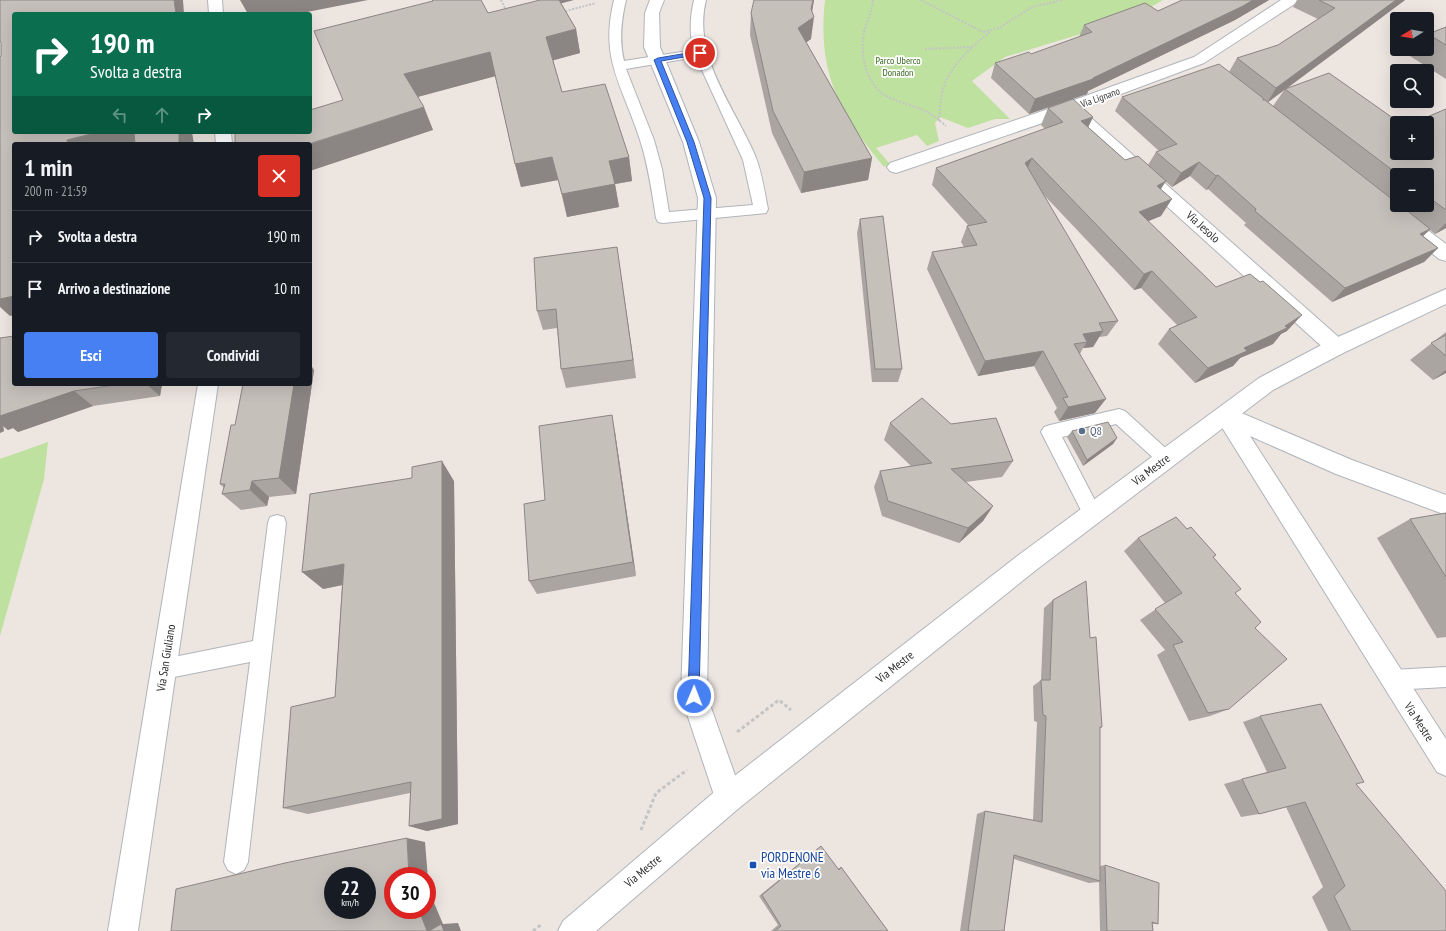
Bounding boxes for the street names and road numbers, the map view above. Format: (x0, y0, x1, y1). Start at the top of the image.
street label: Via Lignano (1078, 84, 1122, 111)
street label: Via Jesolo (1182, 207, 1223, 246)
street label: Via Mestre (1128, 450, 1173, 489)
street label: Via San Giuliano (153, 623, 178, 693)
street label: Via Mestre (872, 647, 917, 687)
street label: Via Mestre (1401, 698, 1438, 744)
street label: Via Mestre (620, 851, 664, 891)

